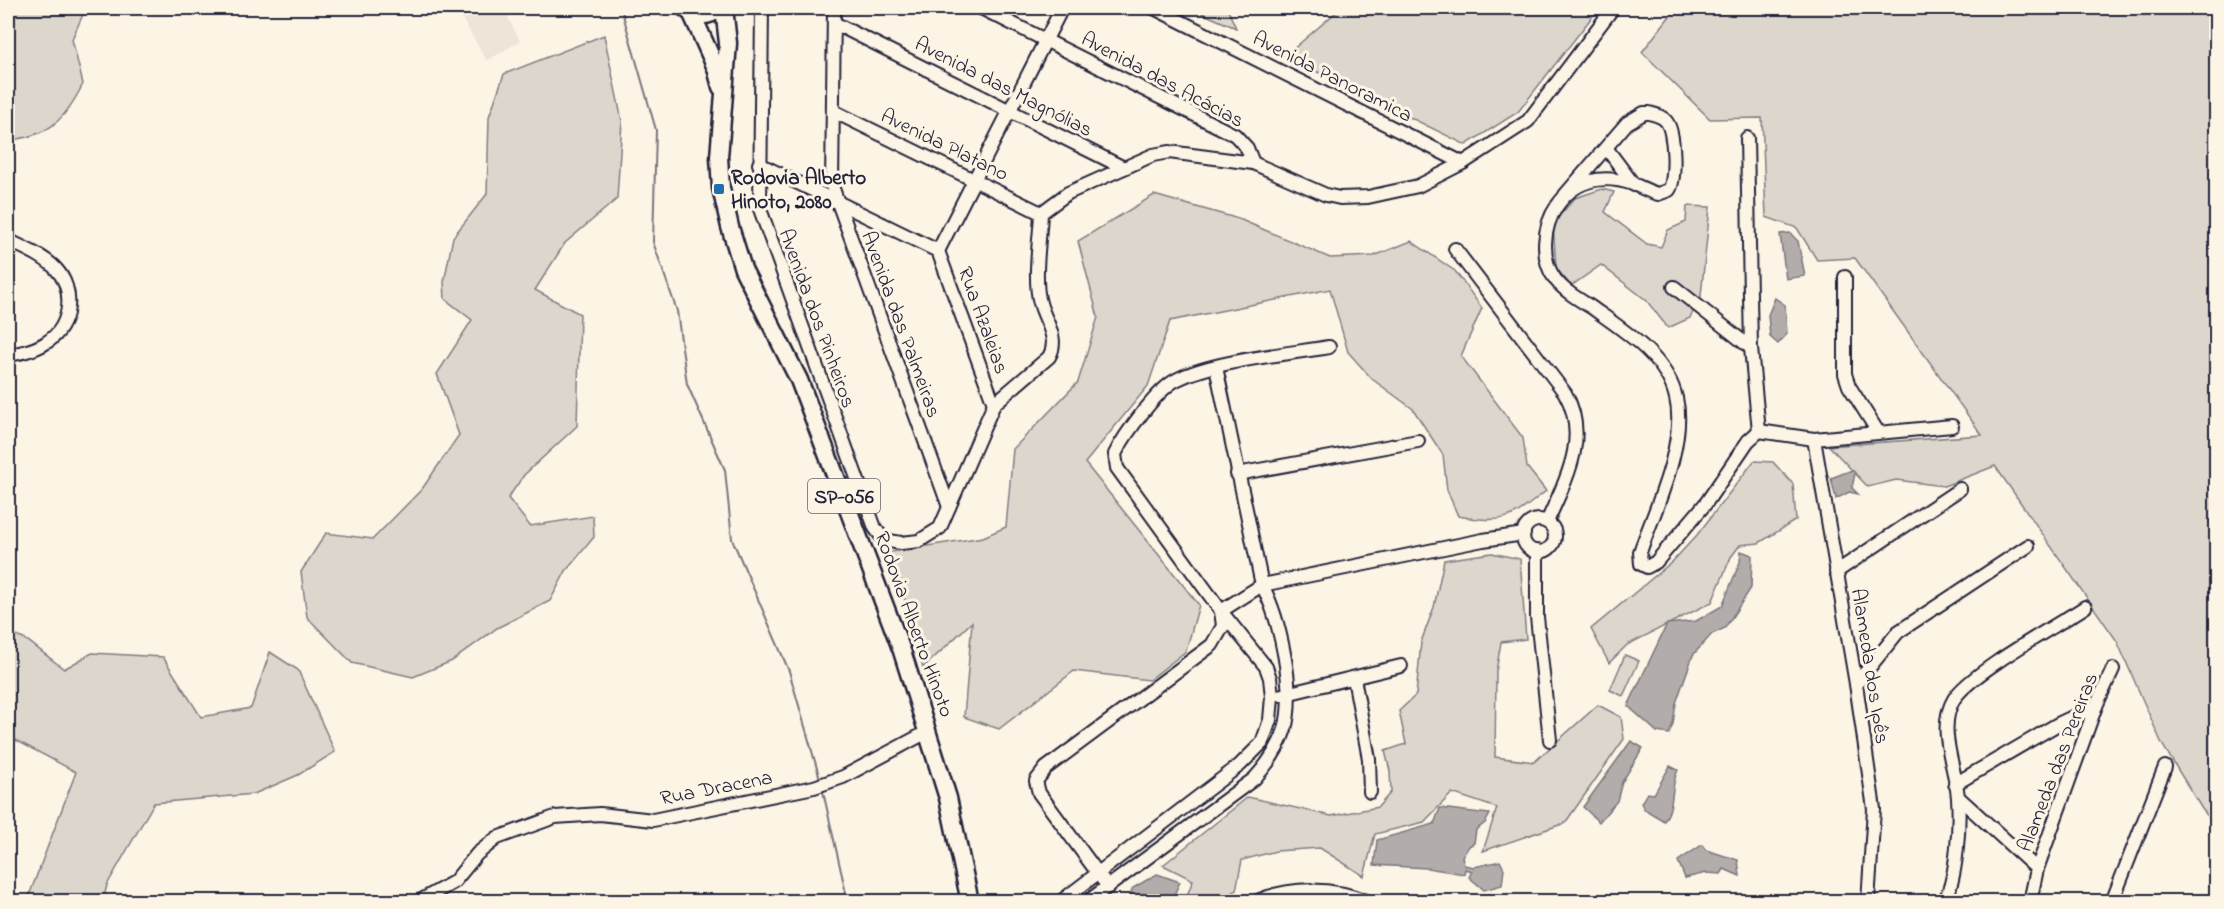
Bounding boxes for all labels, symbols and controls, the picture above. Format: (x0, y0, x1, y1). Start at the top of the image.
street label: Avenida das Acácias (1075, 25, 1249, 136)
street label: Avenida Panoramica (1247, 25, 1417, 131)
street label: Avenida das Magnólias (908, 30, 1097, 147)
street label: Avenida Platano (875, 102, 1013, 190)
place label: Rodovia Alberto Hinoto, 2080 (731, 164, 866, 218)
marker: Rodovia Alberto Hinoto, 2080 (712, 182, 726, 196)
street label: Avenida dos Pinheiros (770, 225, 862, 412)
street label: Avenida das Palmeiras (852, 227, 948, 422)
street label: Rua Azaleias (949, 263, 1015, 378)
road number: SP-056 (808, 479, 880, 513)
street label: Rodovia Alberto Hinoto (866, 528, 961, 722)
street label: Alameda dos Ipês (1842, 586, 1896, 746)
street label: Alameda das Pereiras (2011, 669, 2107, 857)
street label: Rua Dracena (658, 763, 775, 815)

